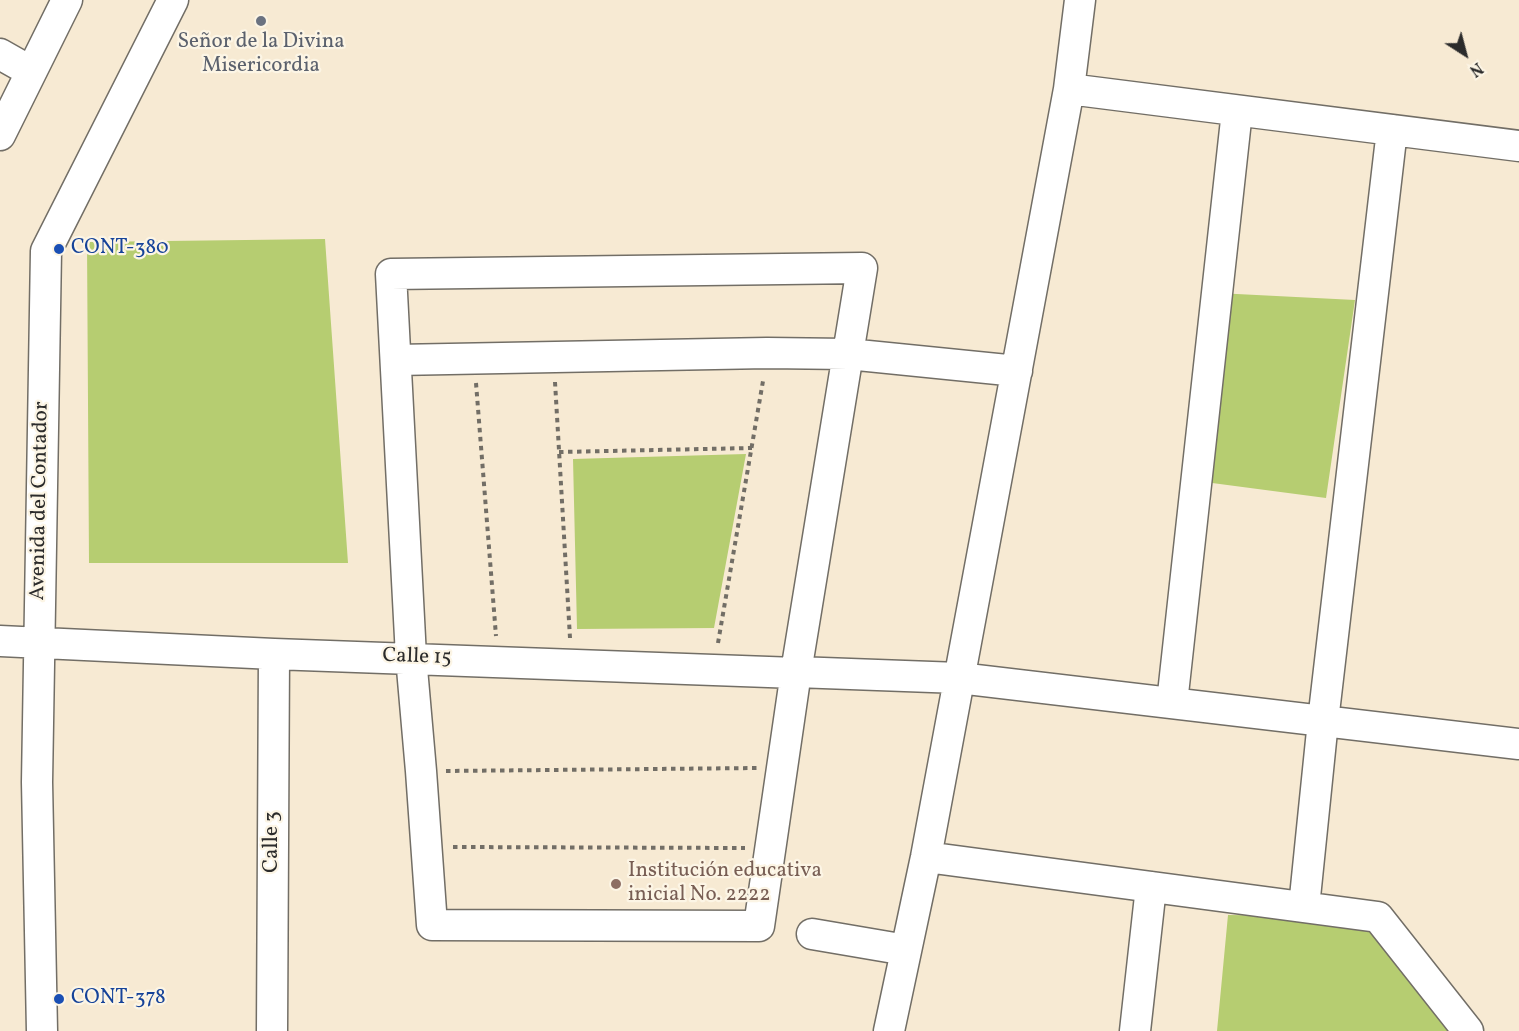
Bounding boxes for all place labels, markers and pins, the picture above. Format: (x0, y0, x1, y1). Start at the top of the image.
marker: Señor de la Divina Misericordia (254, 14, 268, 28)
place label: Señor de la Divina Misericordia (177, 30, 345, 80)
place label: CONT-380 (71, 236, 169, 262)
marker: CONT-380 (52, 242, 66, 256)
place label: Institución educativa inicial No. 2222 (628, 859, 822, 909)
marker: Institución educativa inicial No. 2222 (609, 877, 623, 891)
place label: CONT-378 (71, 986, 166, 1012)
marker: CONT-378 (52, 992, 66, 1006)

